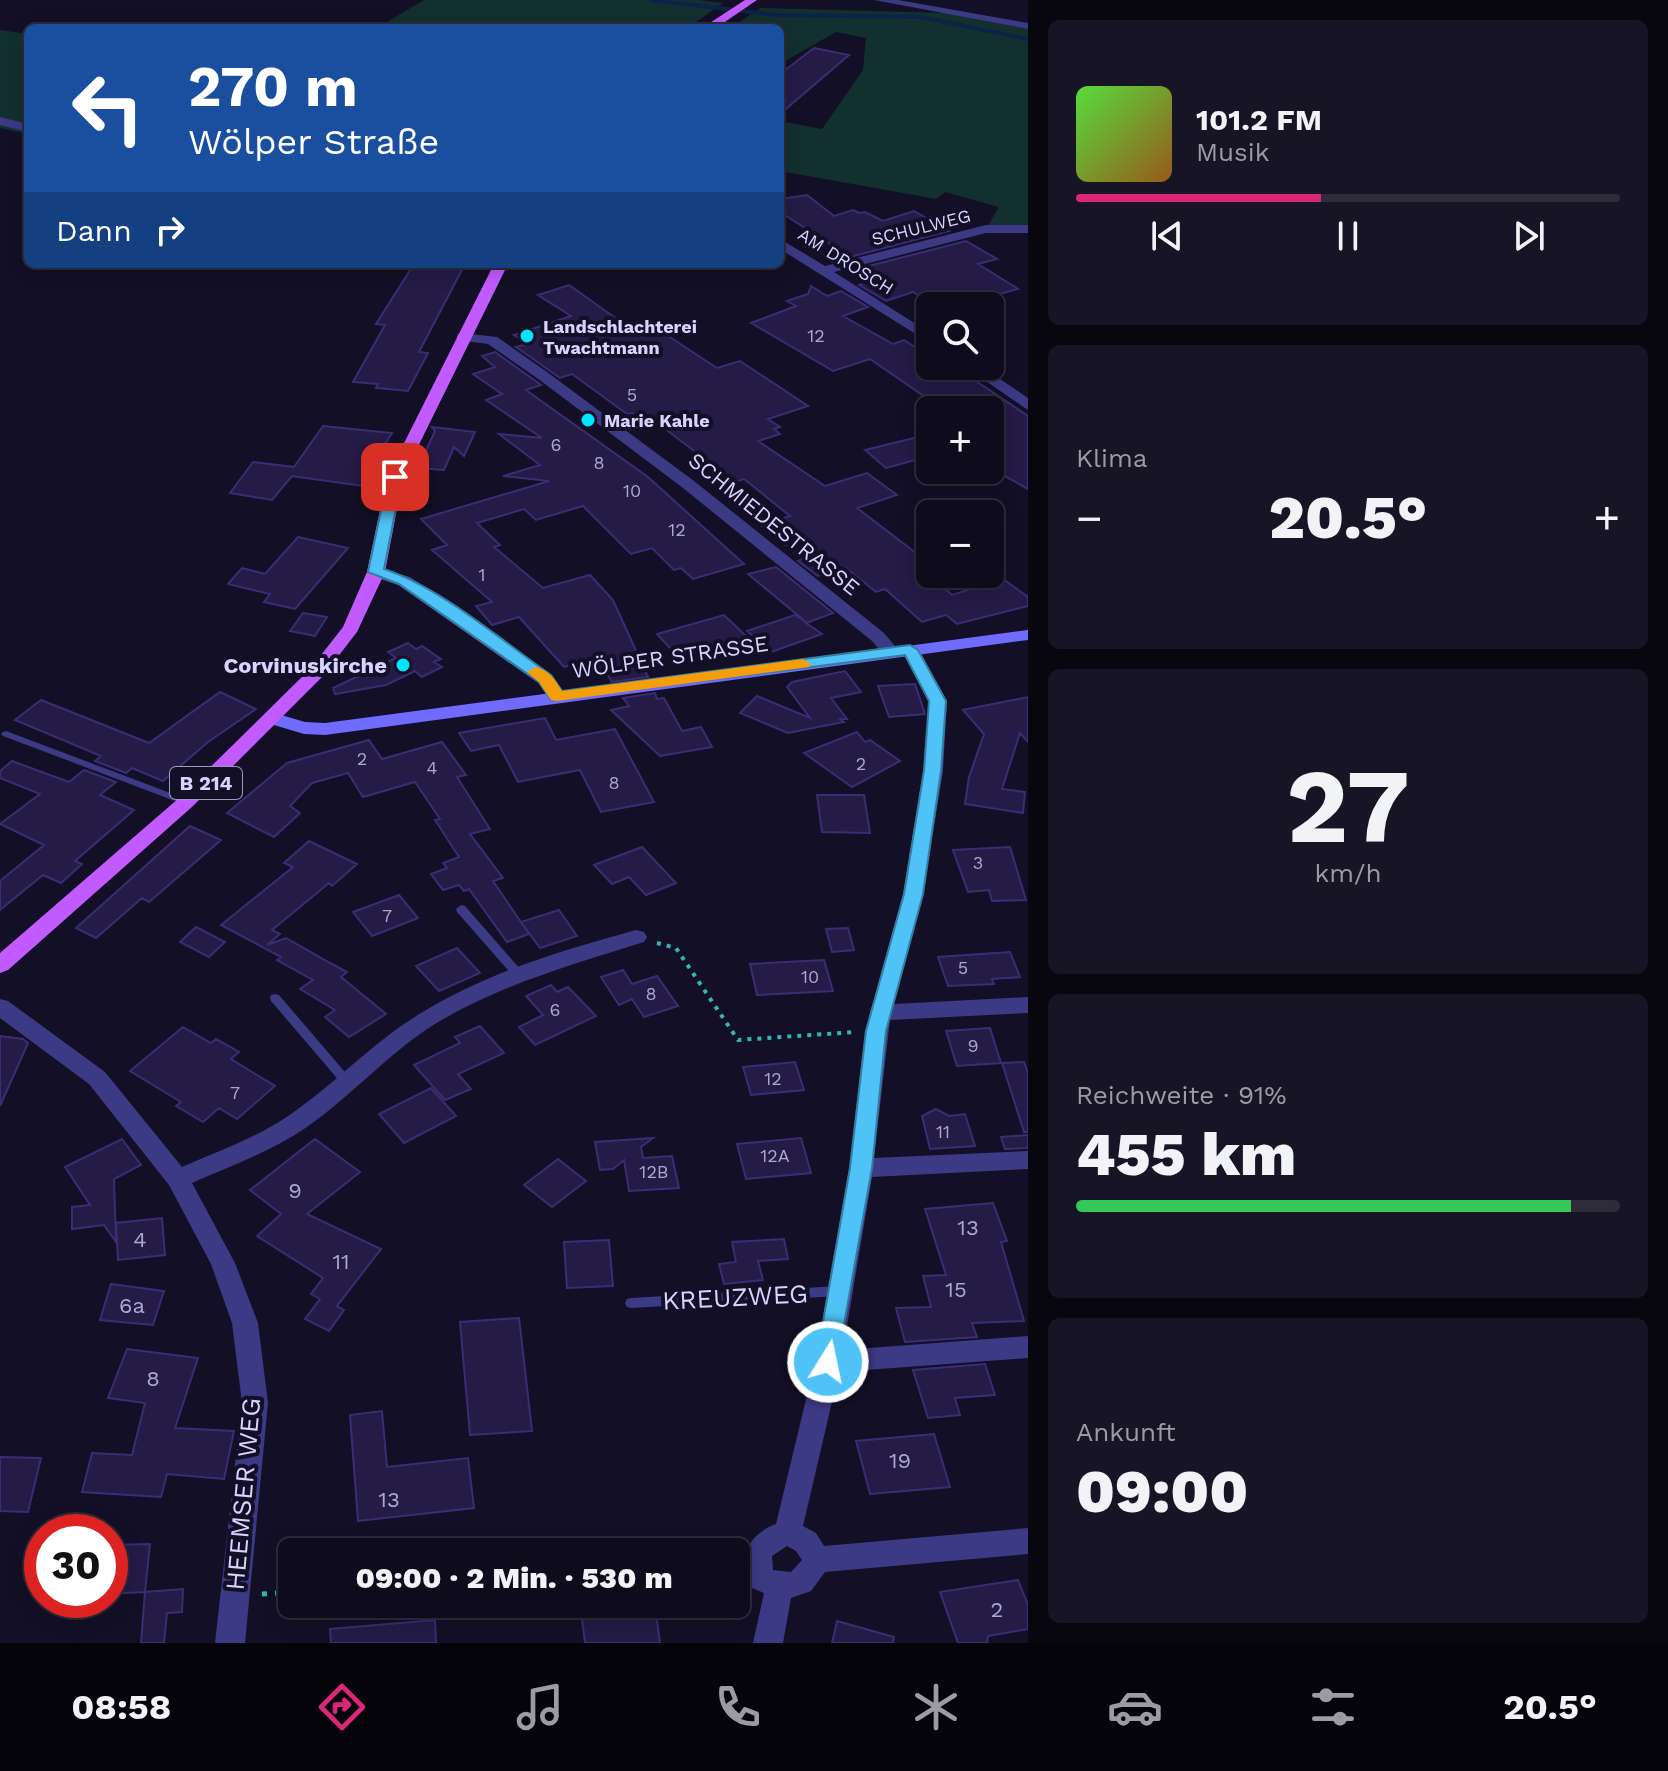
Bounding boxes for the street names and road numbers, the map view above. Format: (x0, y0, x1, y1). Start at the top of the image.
street label: SCHULWEG (869, 205, 973, 249)
street label: AM DROSCH (794, 223, 898, 299)
street label: SCHMIEDESTRASSE (684, 447, 864, 601)
street label: WÖLPER STRASSE (570, 631, 770, 683)
road number: B 214 (170, 767, 242, 799)
street label: KREUZWEG (661, 1278, 809, 1316)
street label: HEEMSER WEG (220, 1396, 266, 1592)

